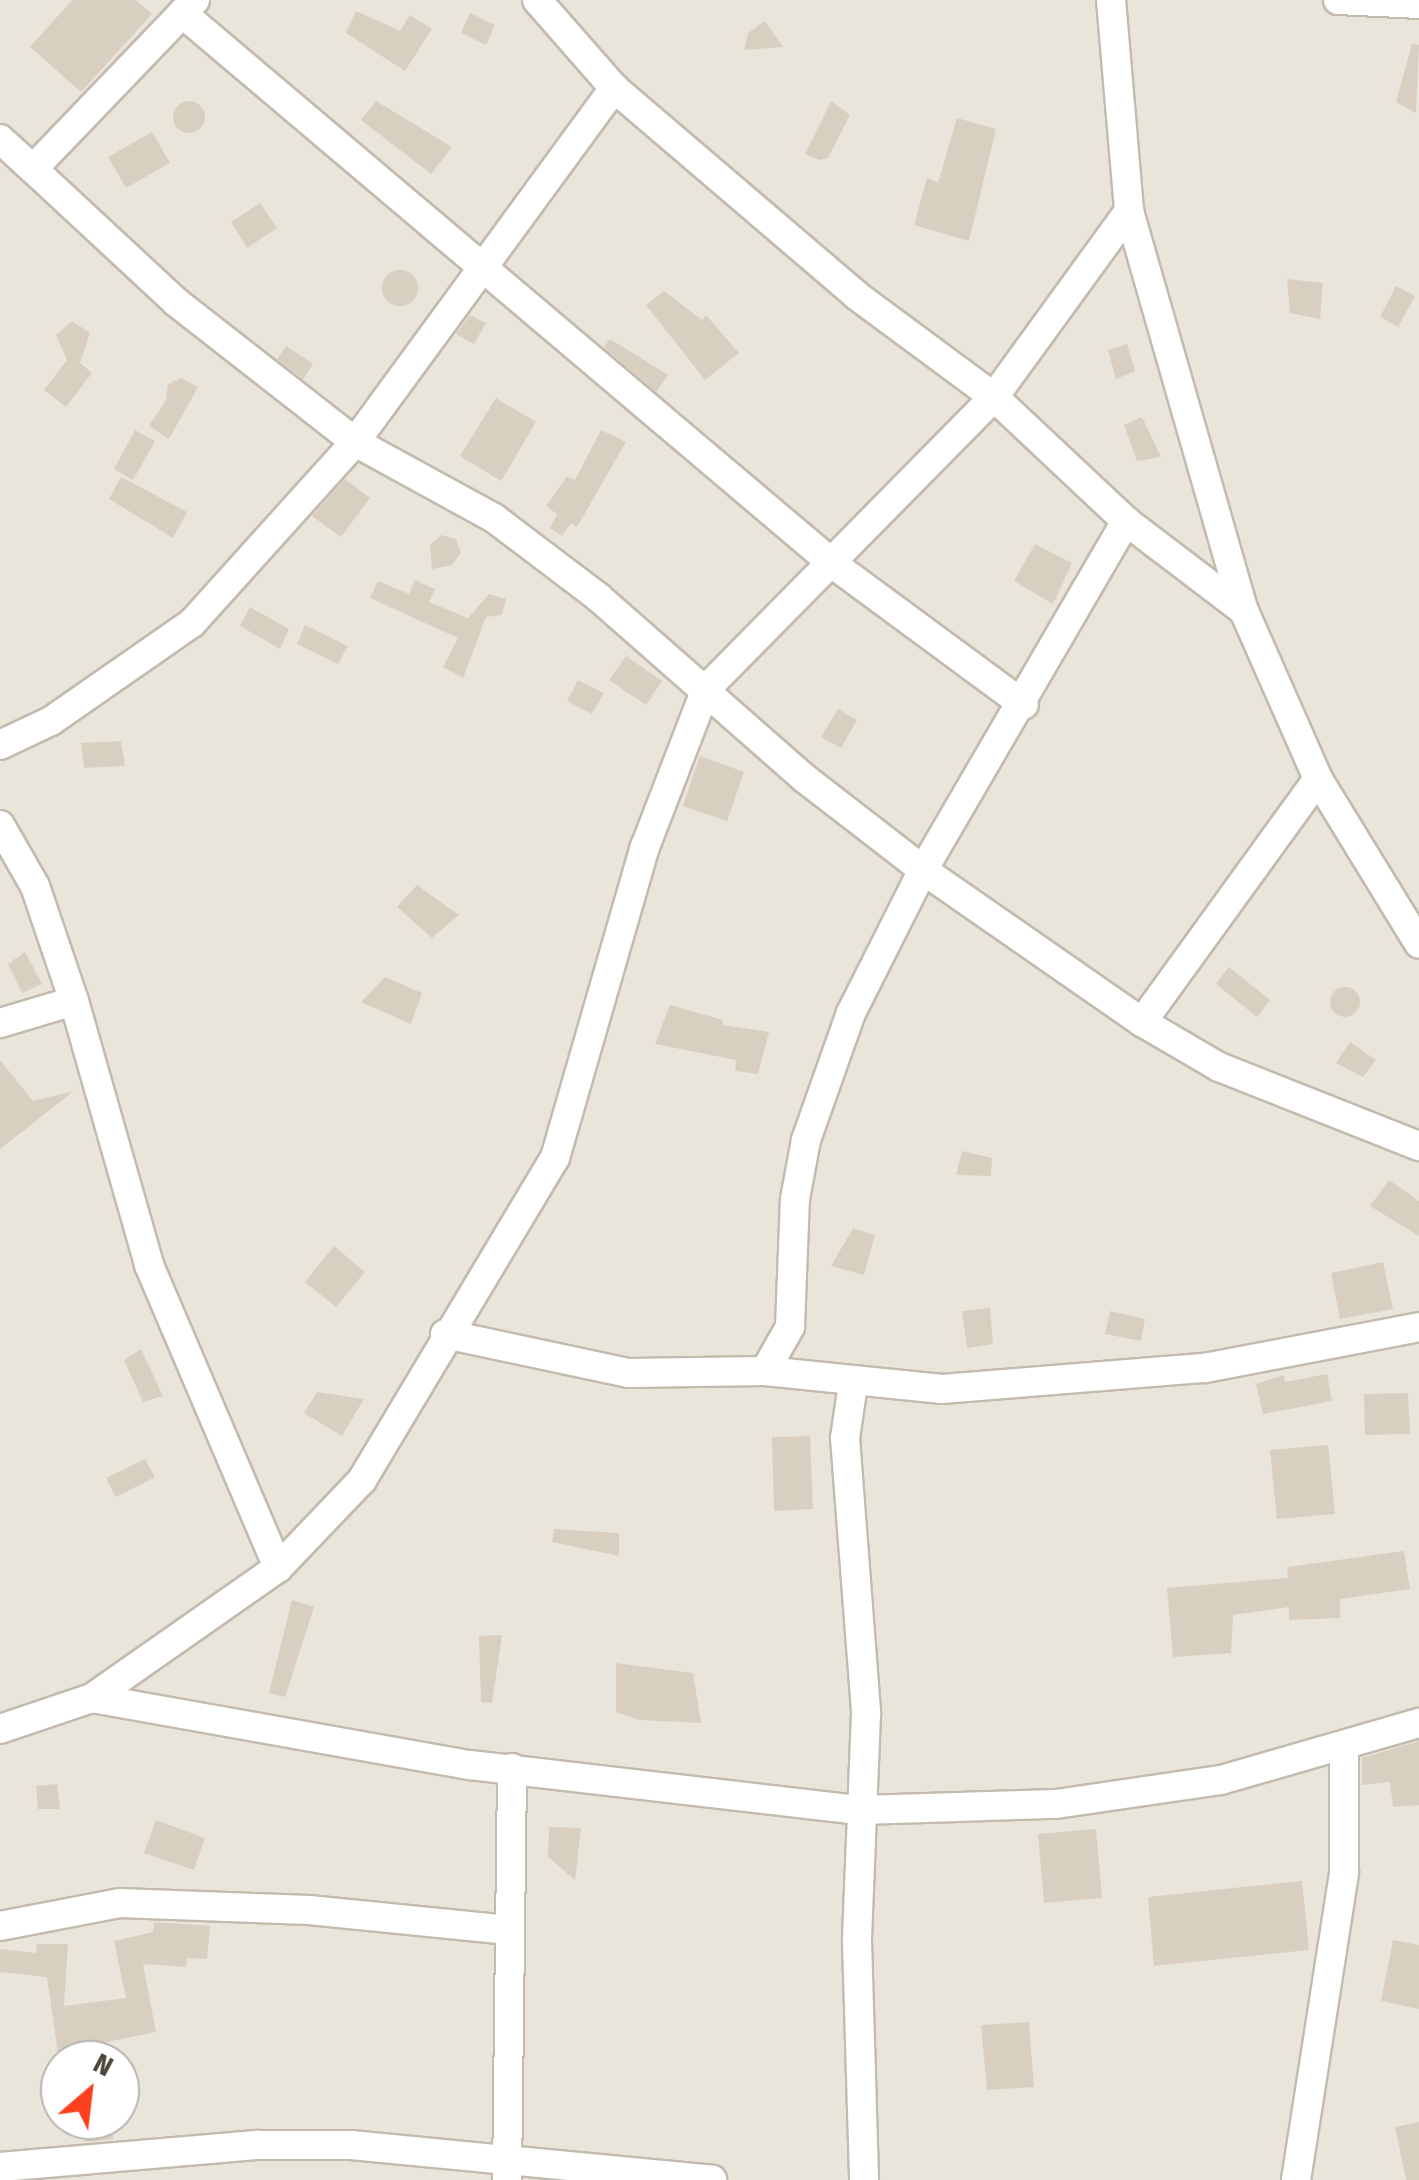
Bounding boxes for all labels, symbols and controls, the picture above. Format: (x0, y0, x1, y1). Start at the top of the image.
north arrow (40, 2040, 140, 2140)
text: N (88, 2046, 119, 2083)

